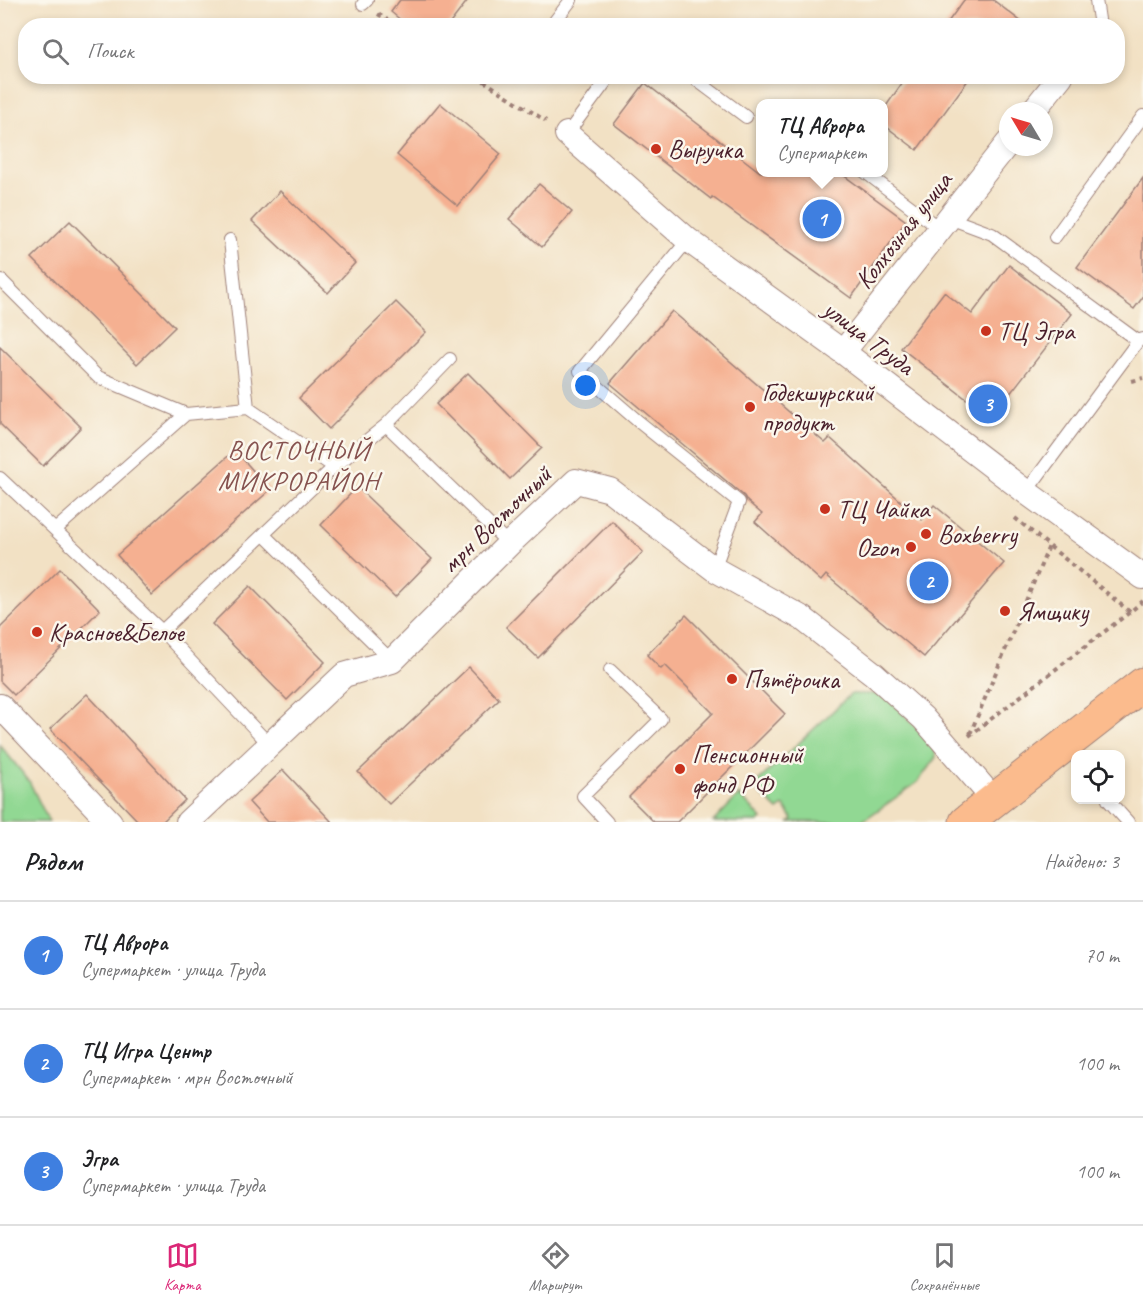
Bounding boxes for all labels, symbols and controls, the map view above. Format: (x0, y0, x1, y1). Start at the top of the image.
search box (18, 18, 1125, 84)
icon: search (39, 35, 72, 68)
text: Поиск (87, 37, 133, 65)
popup (756, 99, 888, 177)
north arrow (999, 102, 1053, 156)
text: ТЦ Аврора (777, 112, 864, 140)
place label: Выручка (668, 133, 744, 166)
text: Супермаркет (777, 140, 867, 165)
marker: Выручка (649, 142, 663, 156)
street label: Колхозная улица (847, 164, 960, 295)
pin: 1 (802, 196, 842, 242)
street label: улица Труда (815, 291, 922, 383)
place label: ТЦ Эгра (998, 315, 1076, 348)
marker: ТЦ Эгра (979, 324, 993, 338)
your location (571, 371, 600, 400)
place label: Годекшурский продукт (762, 376, 876, 439)
pin: 3 (968, 382, 1008, 426)
marker: Годекшурский продукт (743, 400, 757, 414)
district label: ВОСТОЧНЫЙ МИКРОРАЙОН (218, 433, 383, 498)
street label: мрн Восточный (434, 457, 560, 580)
place label: ТЦ Чайка (837, 493, 931, 526)
marker: ТЦ Чайка (818, 502, 832, 516)
place label: Boxberry (938, 518, 1019, 551)
marker: Boxberry (919, 527, 933, 541)
place label: Ozon (856, 531, 899, 564)
marker: Ozon (904, 540, 918, 554)
pin: 2 (910, 558, 948, 604)
place label: Ямщику (1017, 595, 1090, 628)
marker: Ямщику (998, 604, 1012, 618)
place label: Красное&Белое (49, 616, 185, 649)
marker: Красное&Белое (30, 625, 44, 639)
place label: Пятёрочка (744, 663, 841, 696)
marker: Пятёрочка (725, 672, 739, 686)
place label: Пенсионный фонд РФ (692, 738, 805, 801)
map controls (1071, 750, 1125, 804)
button: locate (1071, 750, 1125, 804)
marker: Пенсионный фонд РФ (673, 762, 687, 776)
text: Рядом (24, 845, 82, 878)
text: Найдено: 3 (1044, 849, 1119, 874)
text: ТЦ Аврора (81, 929, 168, 957)
text: 1 (39, 943, 48, 968)
text: 70 m (1085, 943, 1119, 968)
text: Супермаркет · улица Труда (81, 957, 265, 982)
text: ТЦ Игра Центр (81, 1037, 211, 1065)
text: 2 (39, 1051, 48, 1076)
text: 100 m (1076, 1051, 1119, 1076)
text: Супермаркет · мрн Восточный (81, 1065, 293, 1090)
text: Эгра (81, 1145, 118, 1173)
text: 3 (39, 1159, 48, 1184)
text: 100 m (1076, 1159, 1119, 1184)
text: Супермаркет · улица Труда (81, 1173, 265, 1198)
tab: Карта (164, 1239, 201, 1295)
tab: Маршрут (529, 1239, 581, 1295)
tab: Сохранённые (909, 1239, 979, 1295)

